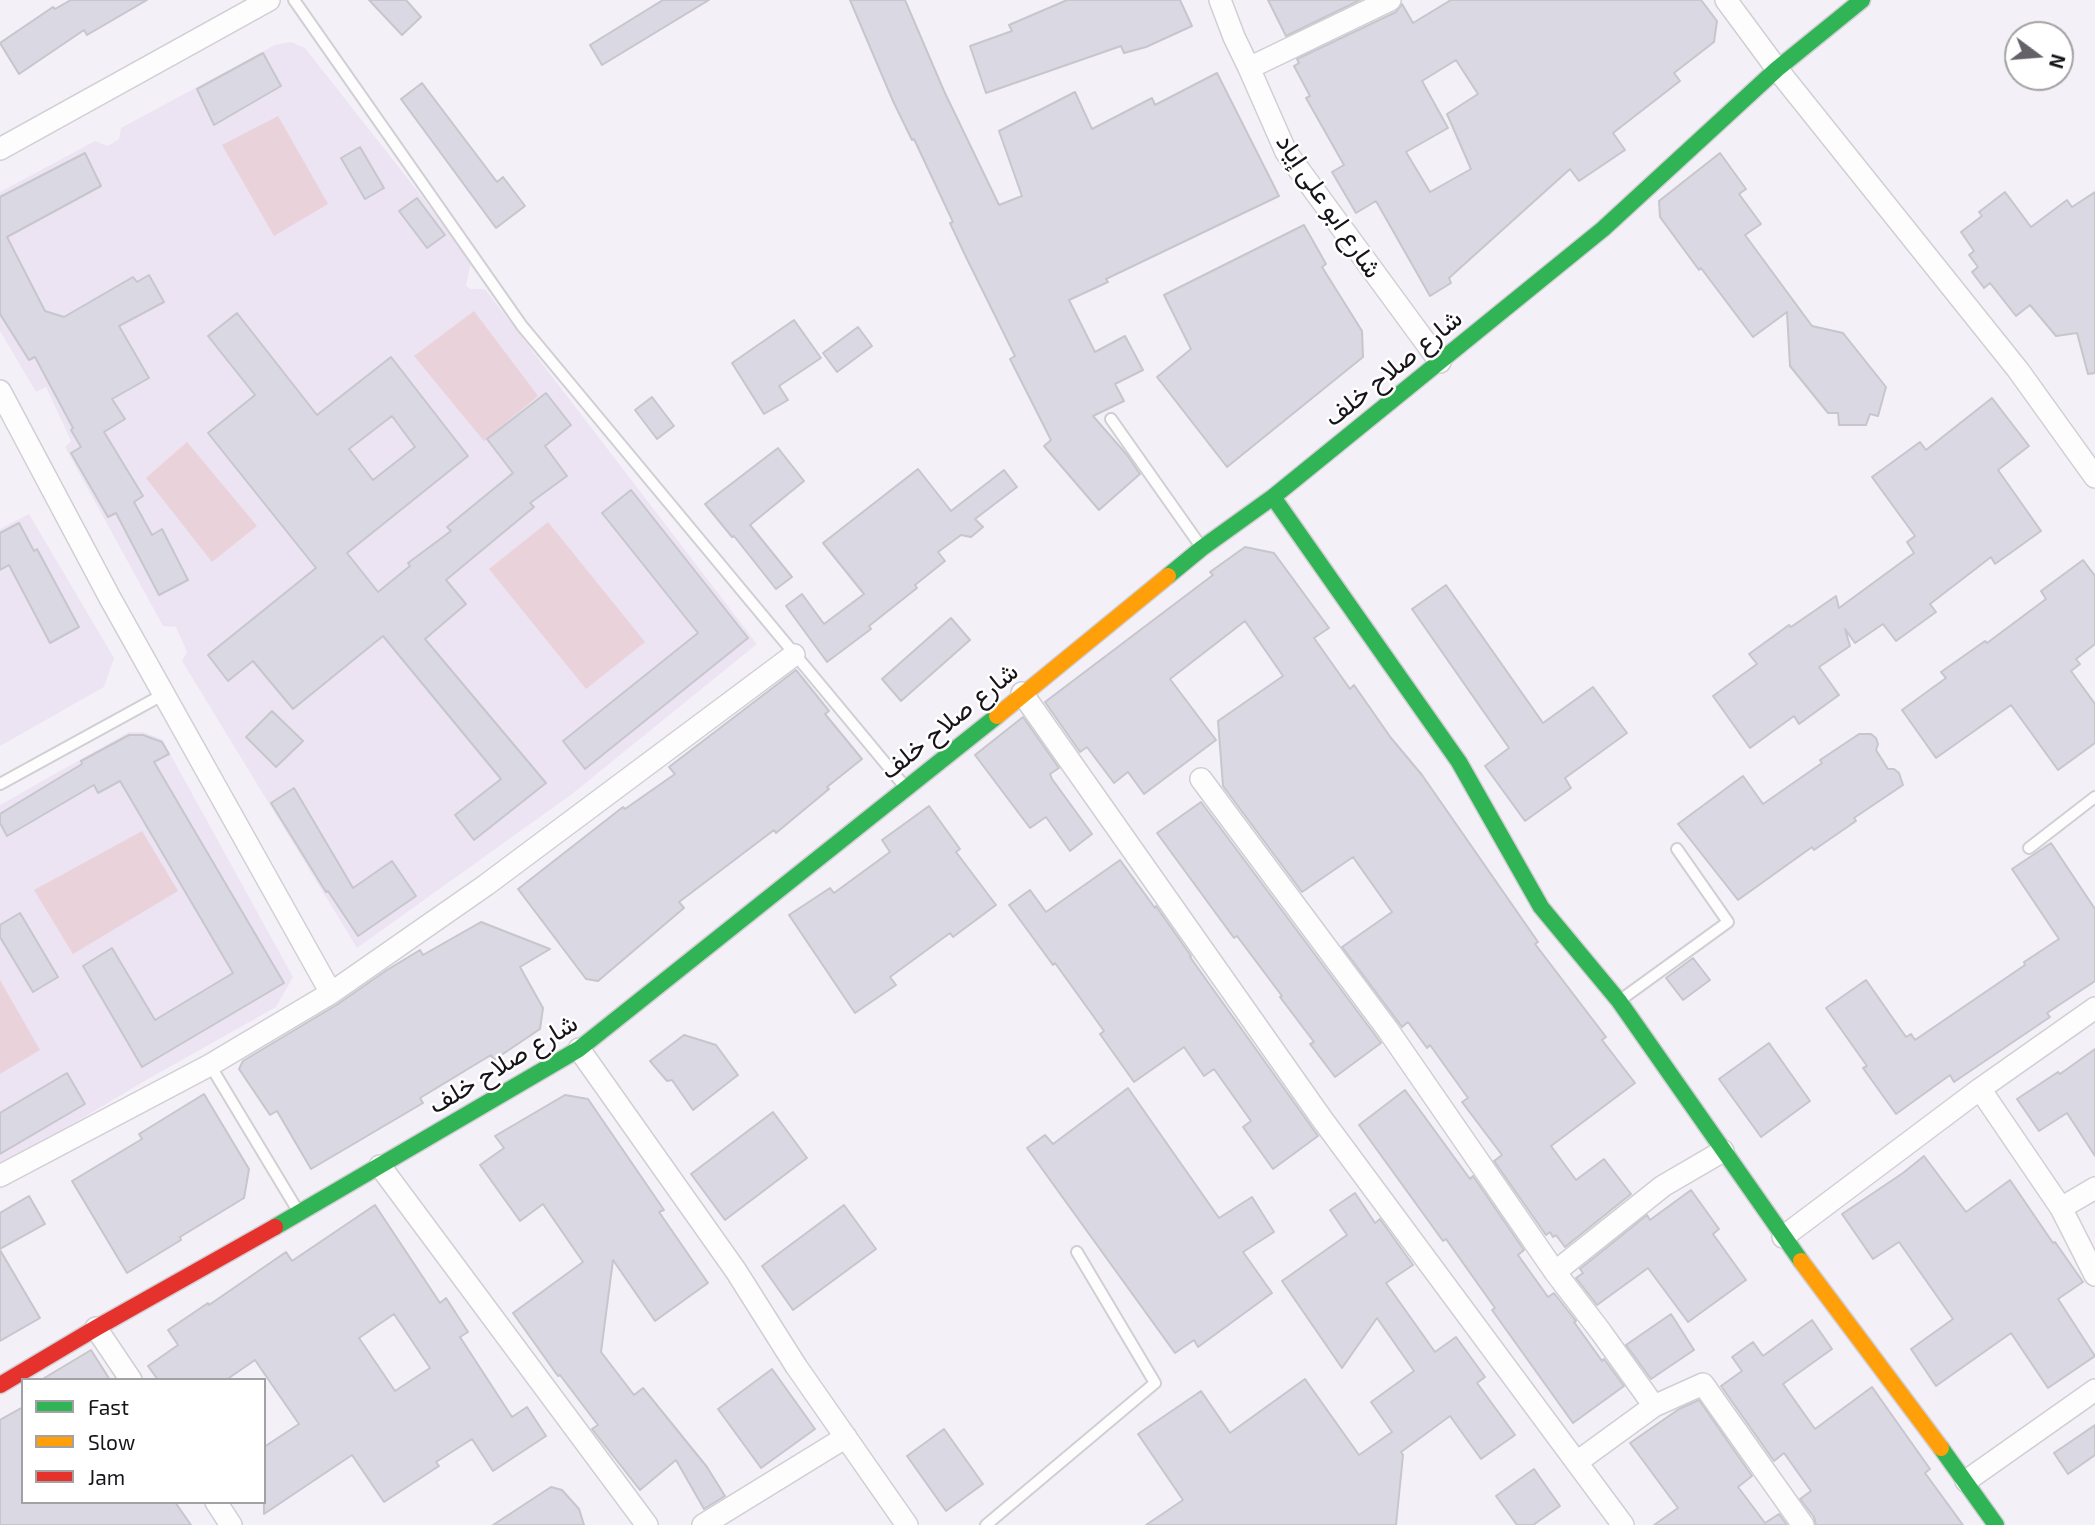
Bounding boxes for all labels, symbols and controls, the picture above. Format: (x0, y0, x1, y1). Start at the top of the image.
north arrow (2004, 21, 2074, 91)
text: N (2045, 52, 2071, 71)
street label: شارع ابو على إياد (1269, 128, 1389, 284)
street label: شارع صلاح خلف (1318, 303, 1468, 433)
street label: شارع صلاح خلف (874, 656, 1024, 786)
street label: شارع صلاح خلف (423, 1007, 583, 1121)
legend (21, 1378, 266, 1504)
text: Fast (88, 1394, 129, 1419)
text: Slow (88, 1429, 135, 1454)
text: Jam (88, 1464, 125, 1489)

